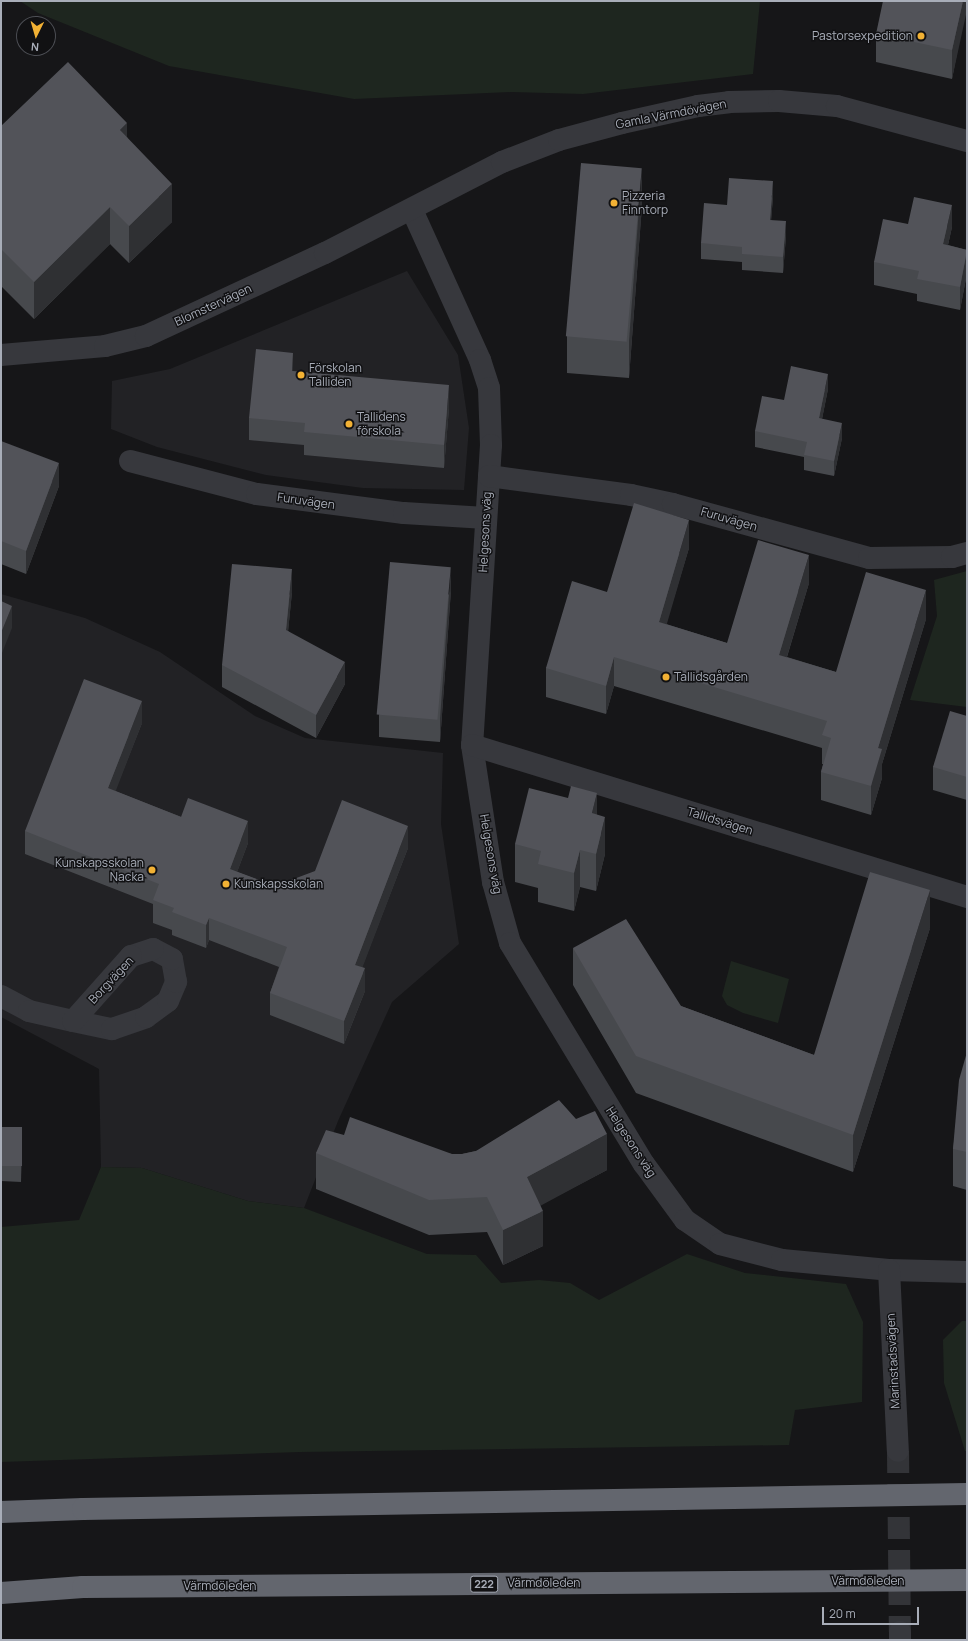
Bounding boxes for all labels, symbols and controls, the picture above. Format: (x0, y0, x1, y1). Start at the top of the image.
north arrow (16, 16, 56, 56)
place label: Pastorsexpedition (812, 29, 913, 43)
marker: Pastorsexpedition (916, 31, 926, 41)
text: N (30, 40, 40, 55)
street label: Gamla Värmdövägen (614, 96, 728, 132)
place label: Pizzeria Finntorp (622, 189, 668, 217)
marker: Pizzeria Finntorp (609, 198, 619, 208)
street label: Blomstervägen (172, 281, 254, 329)
place label: Förskolan Talliden (309, 361, 362, 389)
marker: Förskolan Talliden (296, 370, 306, 380)
place label: Tallidens förskola (357, 410, 406, 438)
marker: Tallidens förskola (344, 419, 354, 429)
street label: Furuvägen (276, 490, 336, 512)
street label: Helgesons väg (476, 491, 494, 573)
street label: Furuvägen (699, 504, 759, 534)
place label: Tallidsgården (674, 670, 748, 684)
marker: Tallidsgården (661, 672, 671, 682)
street label: Tallidsvägen (685, 804, 755, 838)
street label: Helgesons väg (477, 813, 505, 895)
place label: Kunskapsskolan Nacka (55, 856, 144, 884)
marker: Kunskapsskolan Nacka (147, 865, 157, 875)
place label: Kunskapsskolan (234, 877, 323, 891)
marker: Kunskapsskolan (221, 879, 231, 889)
street label: Borgvägen (86, 953, 136, 1007)
street label: Helgesons väg (603, 1104, 659, 1180)
street label: Marinstadsvägen (883, 1313, 903, 1409)
street label: Värmdöleden (832, 1574, 904, 1588)
road number: 222 (470, 1575, 498, 1593)
street label: Värmdöleden (508, 1576, 580, 1590)
street label: Värmdöleden (184, 1579, 256, 1593)
scale bar (824, 1599, 921, 1625)
text: 20 m (829, 1605, 856, 1622)

